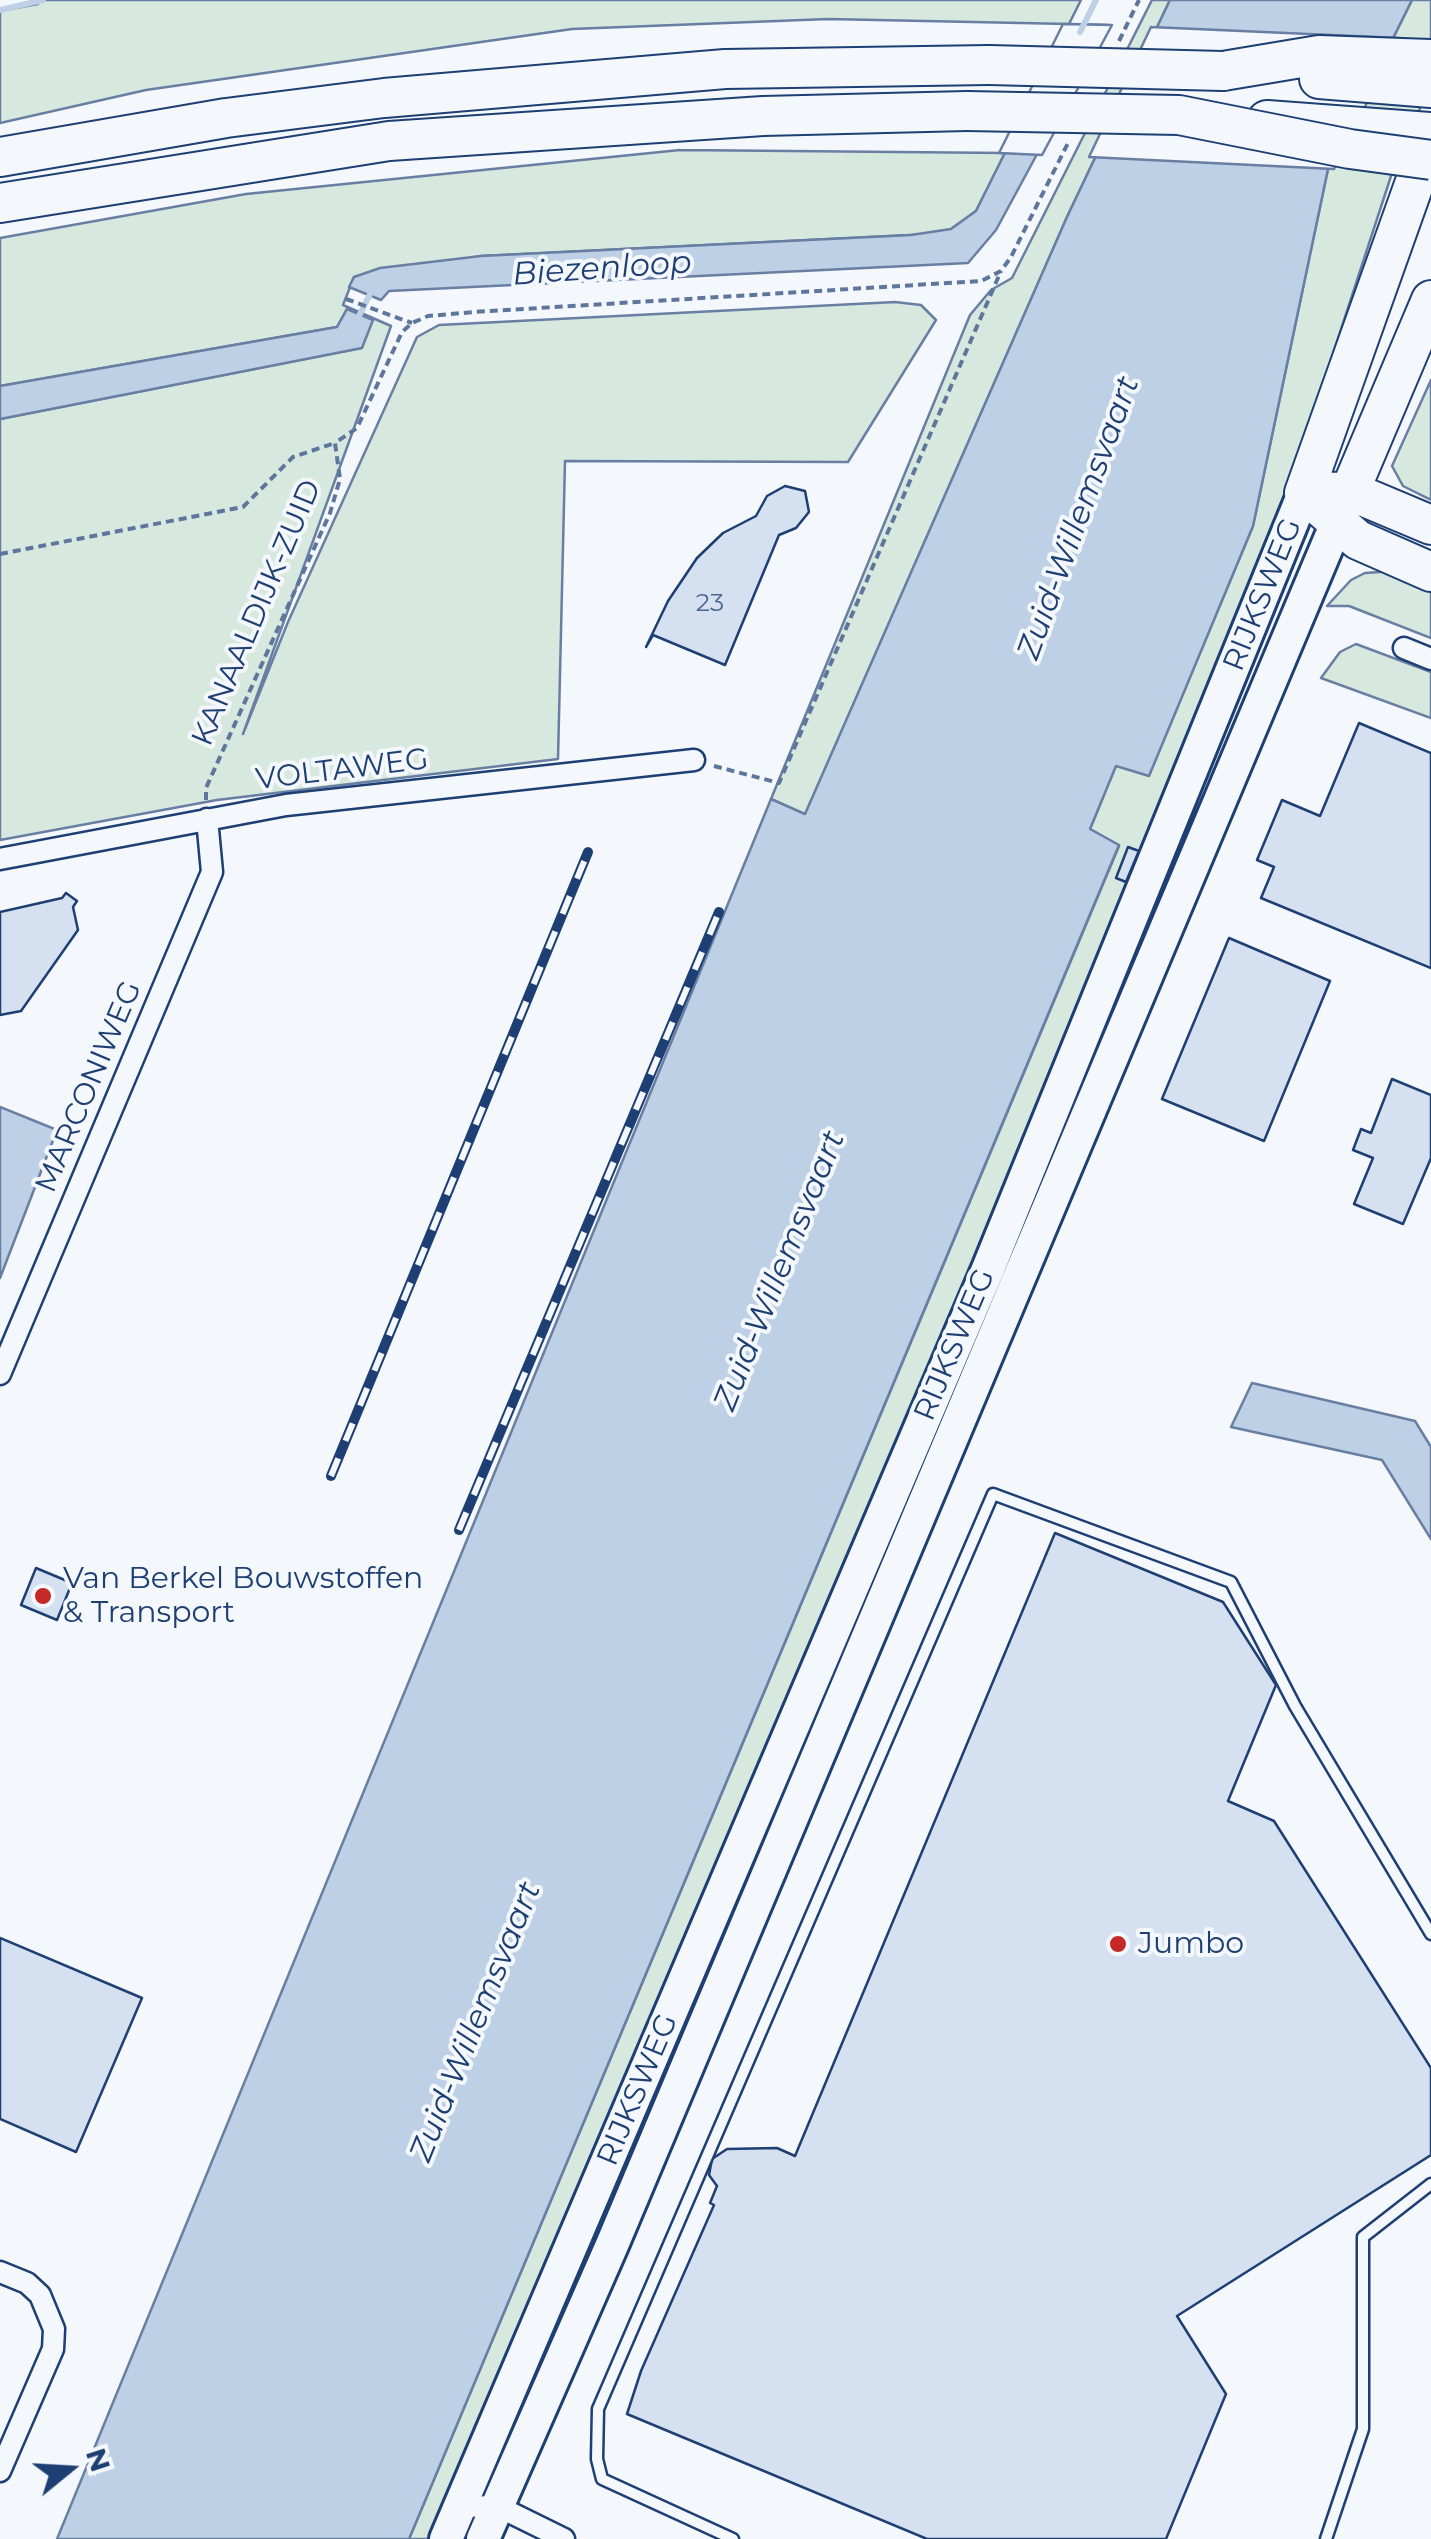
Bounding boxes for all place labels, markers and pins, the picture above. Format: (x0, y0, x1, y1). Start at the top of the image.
place label: Van Berkel Bouwstoffen & Transport (63, 1561, 423, 1632)
marker: Van Berkel Bouwstoffen & Transport (32, 1585, 54, 1607)
place label: Jumbo (1138, 1926, 1244, 1962)
marker: Jumbo (1107, 1933, 1129, 1955)

